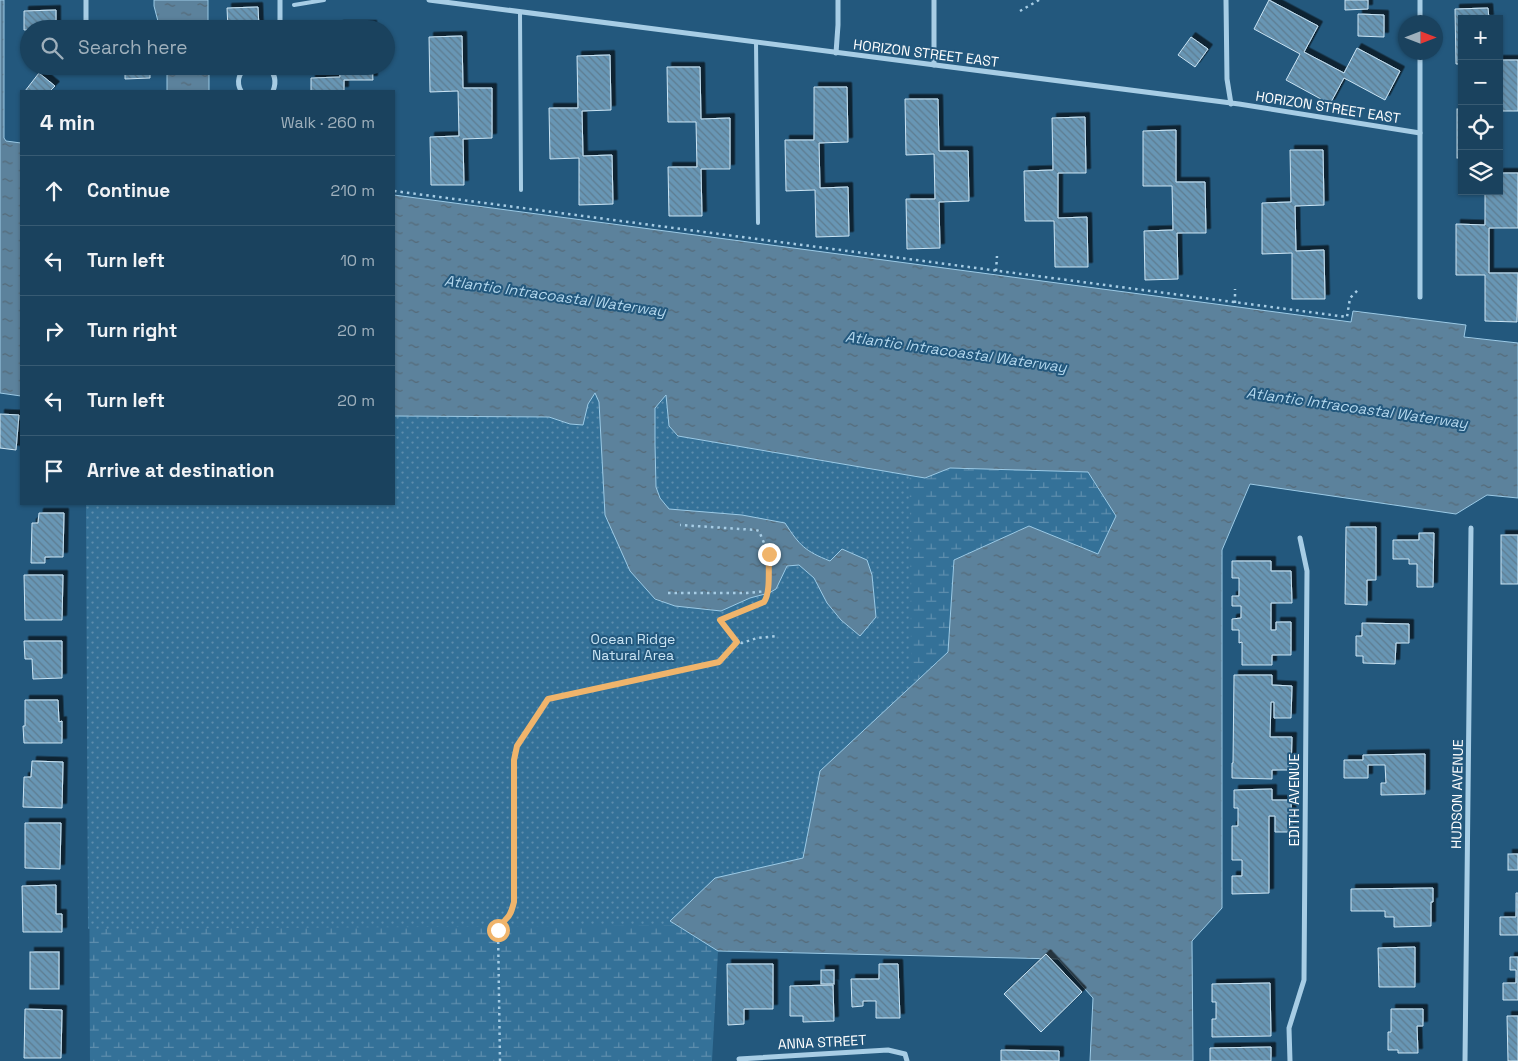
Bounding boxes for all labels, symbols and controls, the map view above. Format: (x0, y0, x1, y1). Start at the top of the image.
north arrow (1398, 15, 1443, 60)
map controls (1458, 15, 1503, 195)
button: + (1458, 15, 1503, 60)
search box (20, 20, 395, 75)
icon: search (38, 34, 66, 62)
text: Search here (78, 35, 188, 60)
street label: HORIZON STREET EAST (852, 35, 1000, 71)
button: − (1458, 60, 1503, 105)
street label: HORIZON STREET EAST (1254, 87, 1402, 127)
button: locate (1458, 105, 1503, 150)
text: 4 min (40, 109, 95, 136)
text: Walk · 260 m (281, 112, 375, 133)
button: layers (1458, 150, 1503, 195)
icon: ahead (40, 177, 68, 205)
text: Continue (87, 178, 170, 203)
text: 210 m (331, 180, 375, 201)
icon: left (40, 247, 68, 275)
text: Turn left (87, 248, 165, 273)
text: 10 m (340, 250, 375, 271)
water label: Atlantic Intracoastal Waterway (443, 271, 668, 321)
icon: right (40, 317, 68, 345)
text: Turn right (87, 318, 177, 343)
text: 20 m (337, 320, 375, 341)
water label: Atlantic Intracoastal Waterway (844, 327, 1069, 377)
water label: Atlantic Intracoastal Waterway (1245, 383, 1470, 433)
icon: left (40, 387, 68, 415)
text: Turn left (87, 388, 165, 413)
text: 20 m (337, 390, 375, 411)
icon: arrive (40, 457, 68, 485)
text: Arrive at destination (87, 458, 275, 483)
route end (758, 543, 781, 566)
park label: Ocean Ridge Natural Area (591, 630, 675, 664)
street label: HUDSON AVENUE (1447, 739, 1467, 849)
street label: EDITH AVENUE (1285, 754, 1303, 846)
route start (487, 919, 510, 942)
street label: ANNA STREET (777, 1031, 867, 1053)

